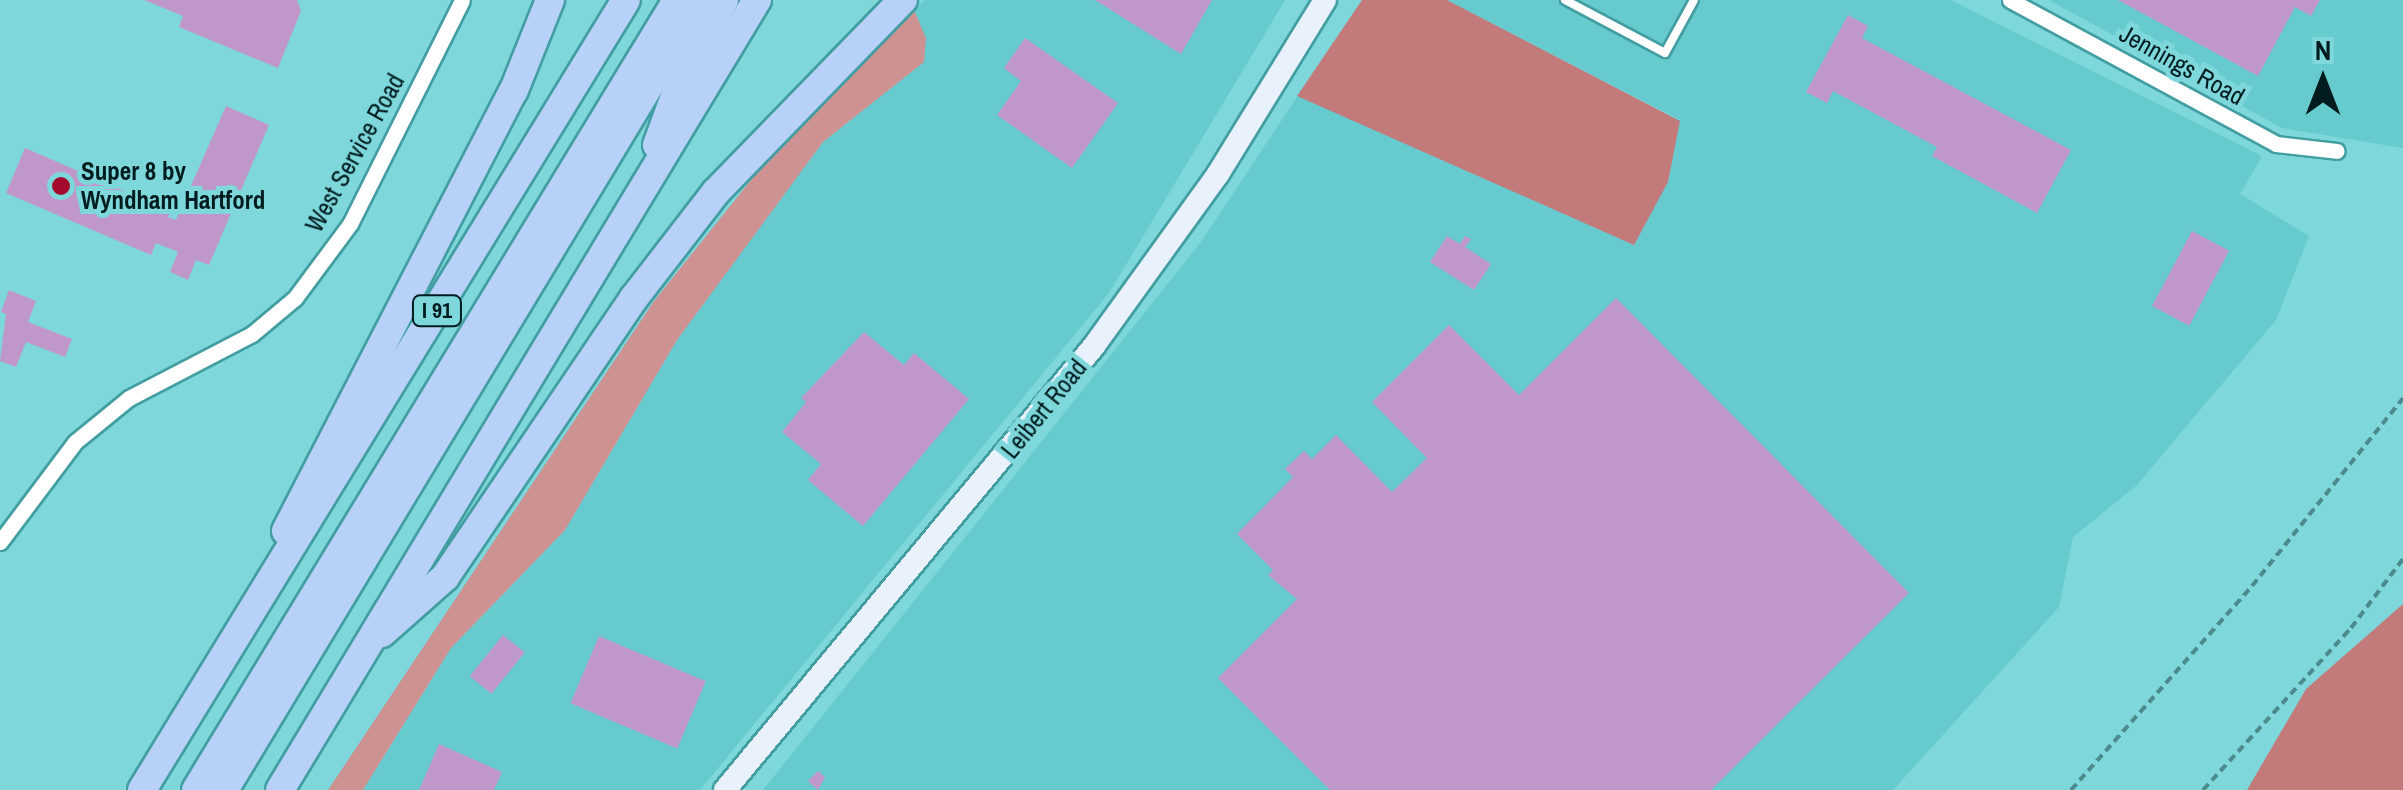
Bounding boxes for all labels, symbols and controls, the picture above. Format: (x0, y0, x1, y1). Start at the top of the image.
street label: Jennings Road (2114, 18, 2250, 112)
north arrow (2273, 30, 2373, 130)
text: N (2315, 31, 2331, 69)
street label: West Service Road (299, 69, 411, 237)
place label: Super 8 by Wyndham Hartford (81, 157, 265, 216)
marker: Super 8 by Wyndham Hartford (50, 175, 72, 197)
road number: I 91 (410, 294, 464, 328)
street label: Leibert Road (995, 354, 1093, 464)

